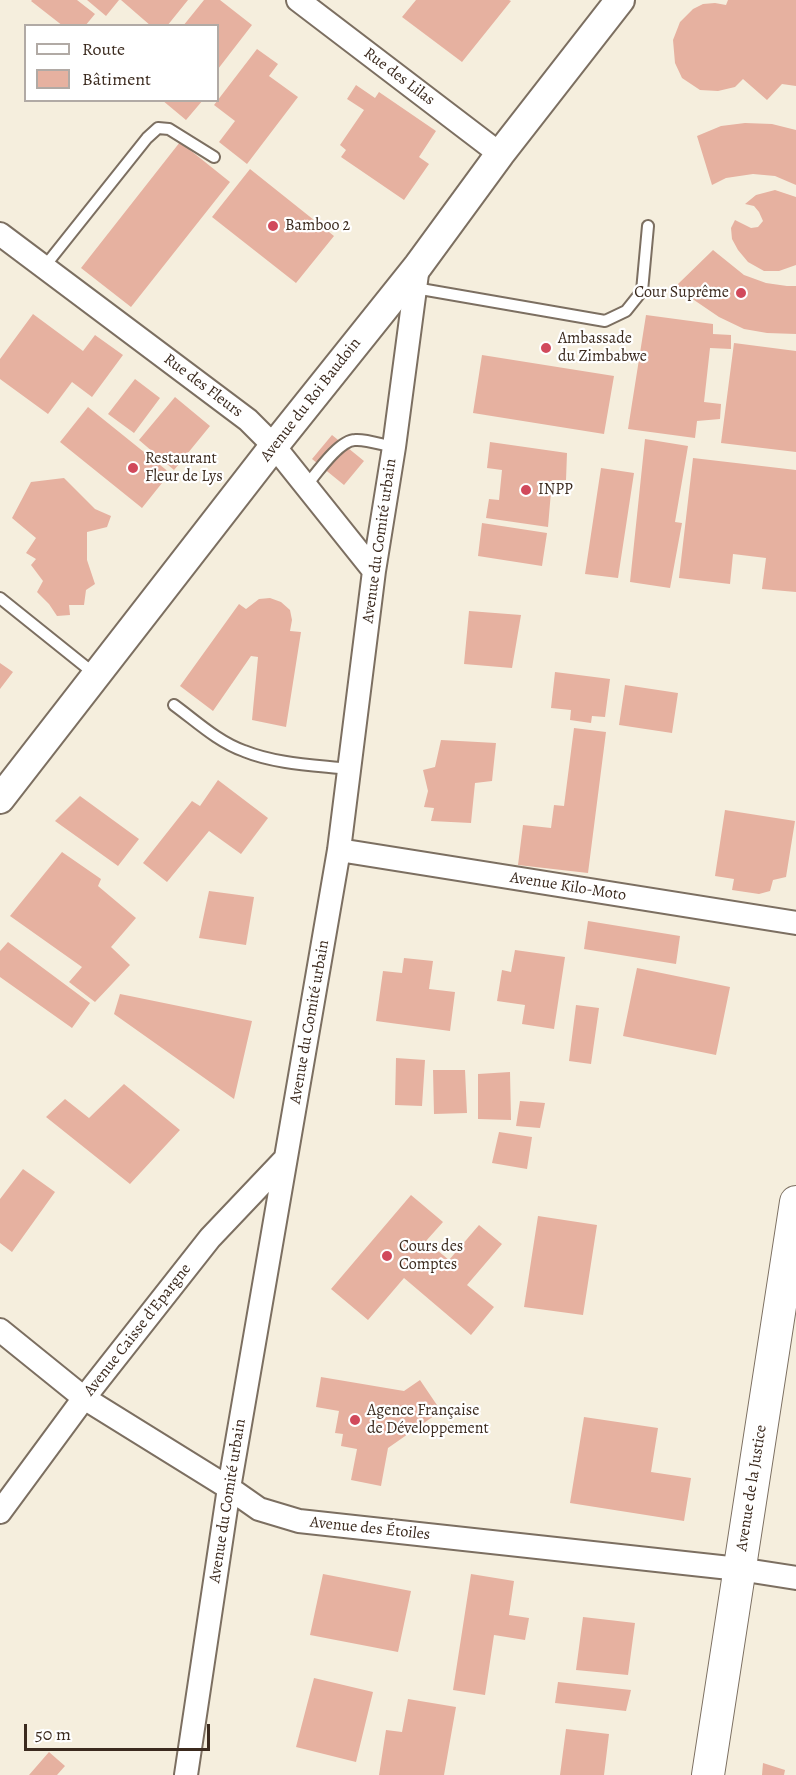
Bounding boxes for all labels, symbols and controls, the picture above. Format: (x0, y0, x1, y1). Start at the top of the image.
legend (24, 24, 219, 102)
text: Route (82, 37, 125, 61)
street label: Rue des Lilas (360, 44, 438, 110)
text: Bâtiment (82, 67, 151, 91)
place label: Bamboo 2 (285, 216, 350, 236)
marker: Bamboo 2 (266, 219, 280, 233)
place label: Cour Suprême (634, 283, 729, 303)
marker: Cour Suprême (734, 286, 748, 300)
place label: Ambassade du Zimbabwe (558, 329, 647, 367)
street label: Avenue du Roi Baudoin (257, 334, 365, 466)
marker: Ambassade du Zimbabwe (539, 341, 553, 355)
street label: Rue des Fleurs (160, 350, 246, 422)
place label: Restaurant Fleur de Lys (145, 449, 223, 487)
street label: Avenue du Comité urbain (359, 457, 401, 625)
marker: Restaurant Fleur de Lys (126, 461, 140, 475)
place label: INPP (538, 480, 573, 500)
marker: INPP (519, 483, 533, 497)
street label: Avenue Kilo-Moto (509, 868, 627, 906)
street label: Avenue du Comité urbain (286, 939, 334, 1105)
place label: Cours des Comptes (399, 1237, 463, 1275)
marker: Cours des Comptes (380, 1249, 394, 1263)
street label: Avenue Caisse d'Epargne (80, 1260, 196, 1400)
place label: Agence Française de Développement (367, 1401, 489, 1439)
marker: Agence Française de Développement (348, 1413, 362, 1427)
street label: Avenue du Comité urbain (206, 1418, 250, 1584)
street label: Avenue de la Justice (733, 1423, 771, 1553)
street label: Avenue des Étoiles (309, 1513, 431, 1545)
scale bar (27, 1712, 213, 1750)
text: 50 m (35, 1722, 71, 1746)

